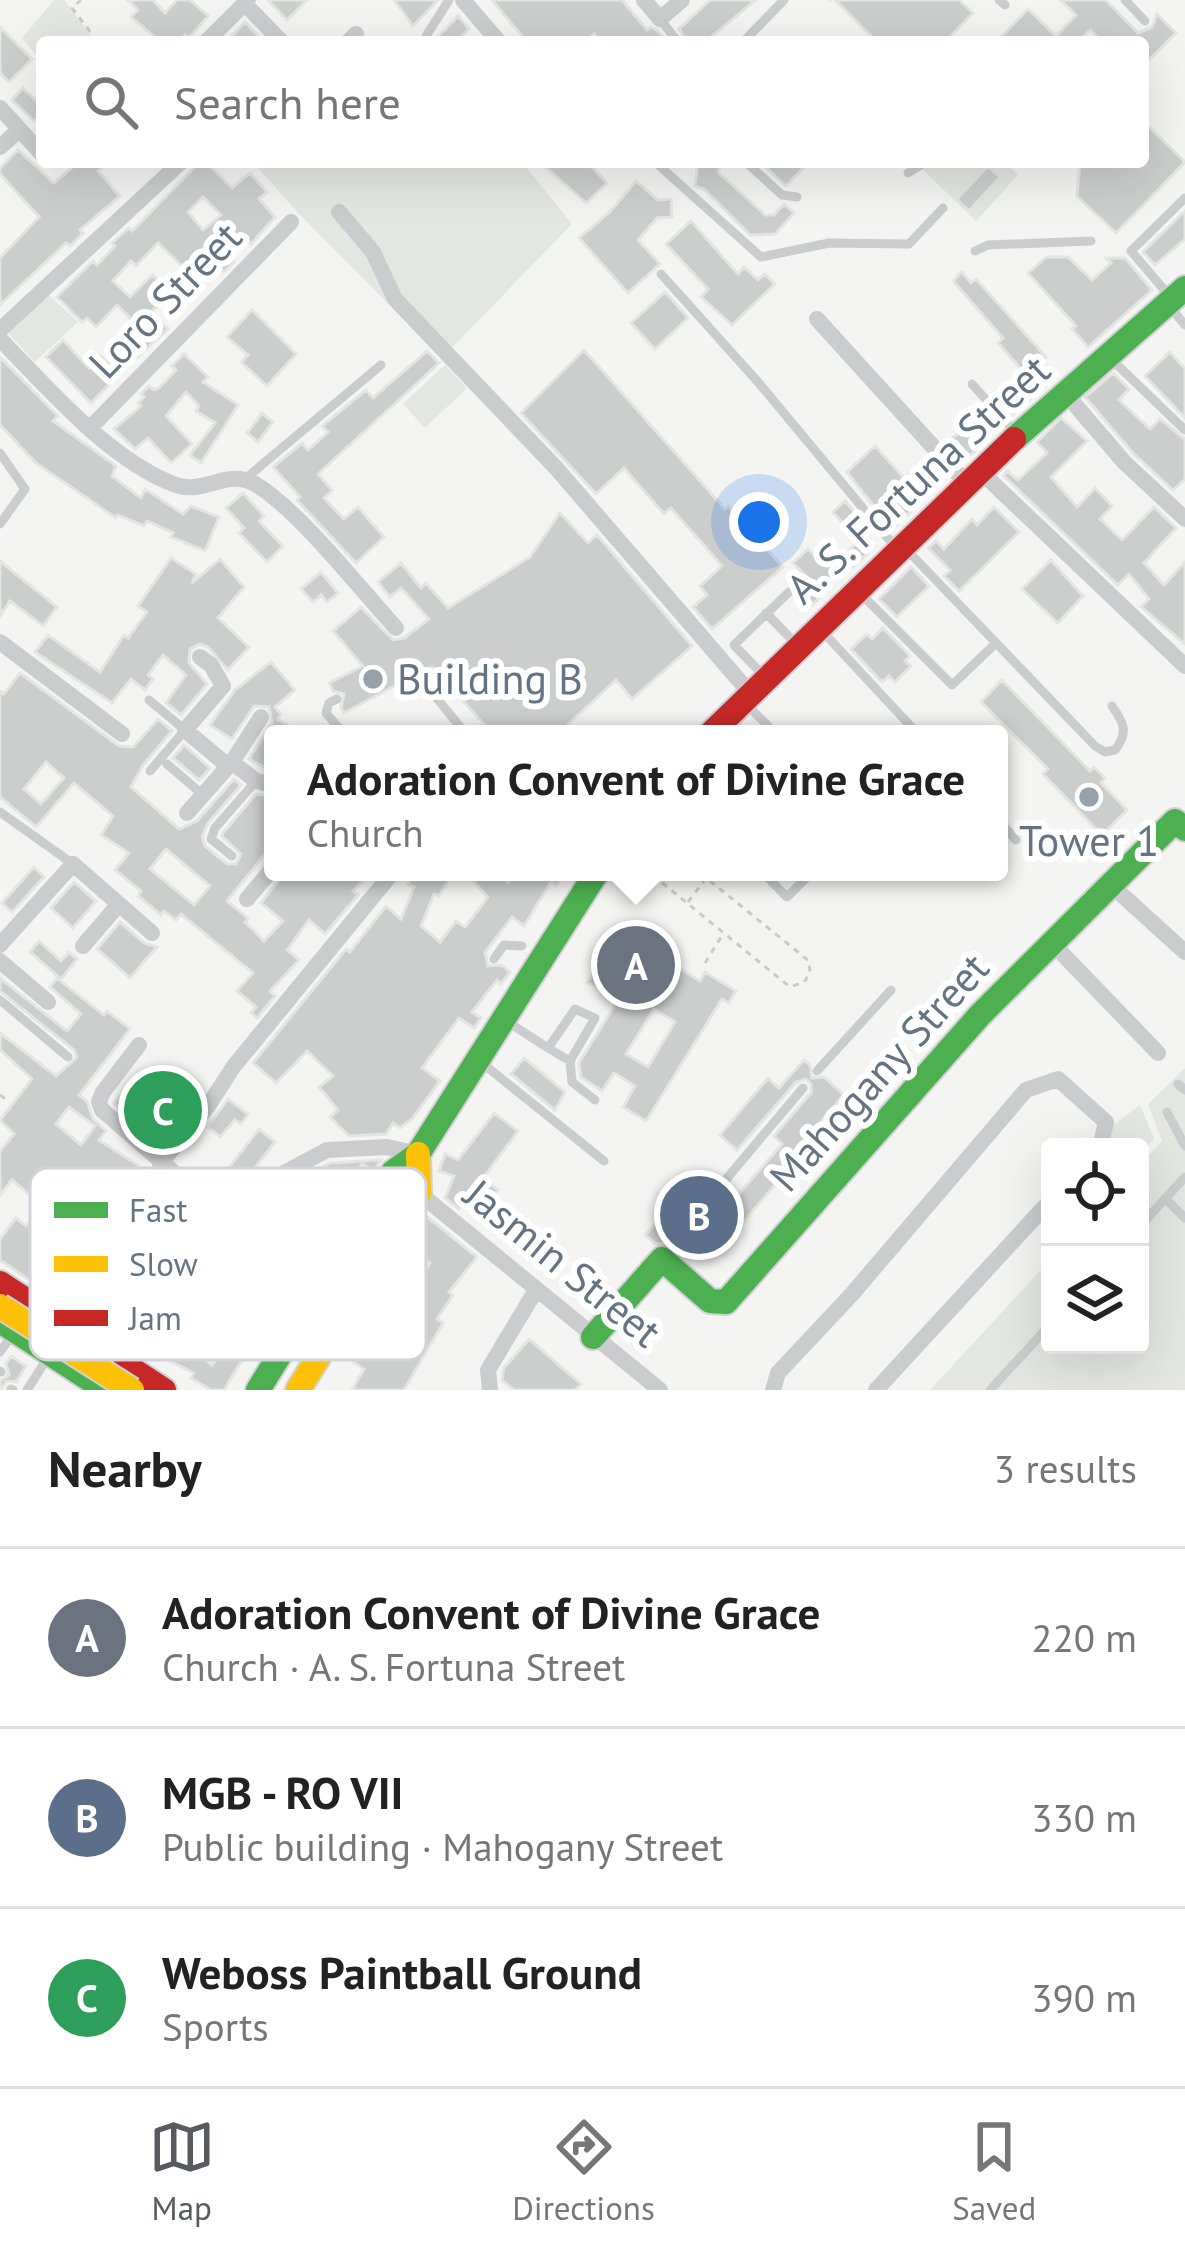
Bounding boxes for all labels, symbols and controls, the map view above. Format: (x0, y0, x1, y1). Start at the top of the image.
search box (36, 36, 1149, 168)
icon: search (78, 69, 144, 135)
text: Search here (174, 73, 401, 131)
street label: Loro Street (76, 210, 253, 390)
street label: A. S. Fortuna Street (774, 342, 1061, 615)
your location (729, 492, 789, 552)
place label: Building B (397, 651, 583, 706)
marker: Building B (360, 666, 386, 692)
popup (264, 725, 1008, 881)
text: Adoration Convent of Divine Grace (307, 749, 965, 807)
marker: Tower 1 (1076, 784, 1102, 810)
text: Church (307, 807, 424, 858)
place label: Tower 1 (1019, 813, 1159, 868)
pin: A (597, 920, 675, 1010)
street label: Mahogany Street (757, 941, 1000, 1202)
pin: C (124, 1065, 202, 1155)
map controls (1041, 1138, 1149, 1354)
button: locate (1041, 1138, 1149, 1246)
street label: Jasmin Street (452, 1165, 673, 1359)
legend (30, 1168, 426, 1360)
pin: B (660, 1170, 738, 1260)
text: Fast (129, 1188, 188, 1231)
text: Slow (129, 1242, 198, 1285)
button: layers (1041, 1246, 1149, 1354)
text: Jam (127, 1296, 182, 1339)
text: Nearby (48, 1435, 202, 1501)
text: 3 results (994, 1443, 1137, 1494)
text: Adoration Convent of Divine Grace (162, 1583, 820, 1641)
text: A (75, 1612, 99, 1663)
text: 220 m (1031, 1612, 1137, 1663)
text: Church · A. S. Fortuna Street (162, 1641, 625, 1692)
text: MGB - RO VII (162, 1763, 403, 1821)
text: B (75, 1792, 99, 1843)
text: 330 m (1031, 1792, 1137, 1843)
text: Public building · Mahogany Street (162, 1821, 723, 1872)
text: Weboss Paintball Ground (162, 1943, 642, 2001)
text: C (76, 1972, 98, 2023)
text: 390 m (1031, 1972, 1137, 2023)
text: Sports (162, 2001, 269, 2052)
tab: Map (149, 2114, 215, 2229)
tab: Directions (512, 2114, 655, 2229)
tab: Saved (952, 2114, 1036, 2229)

